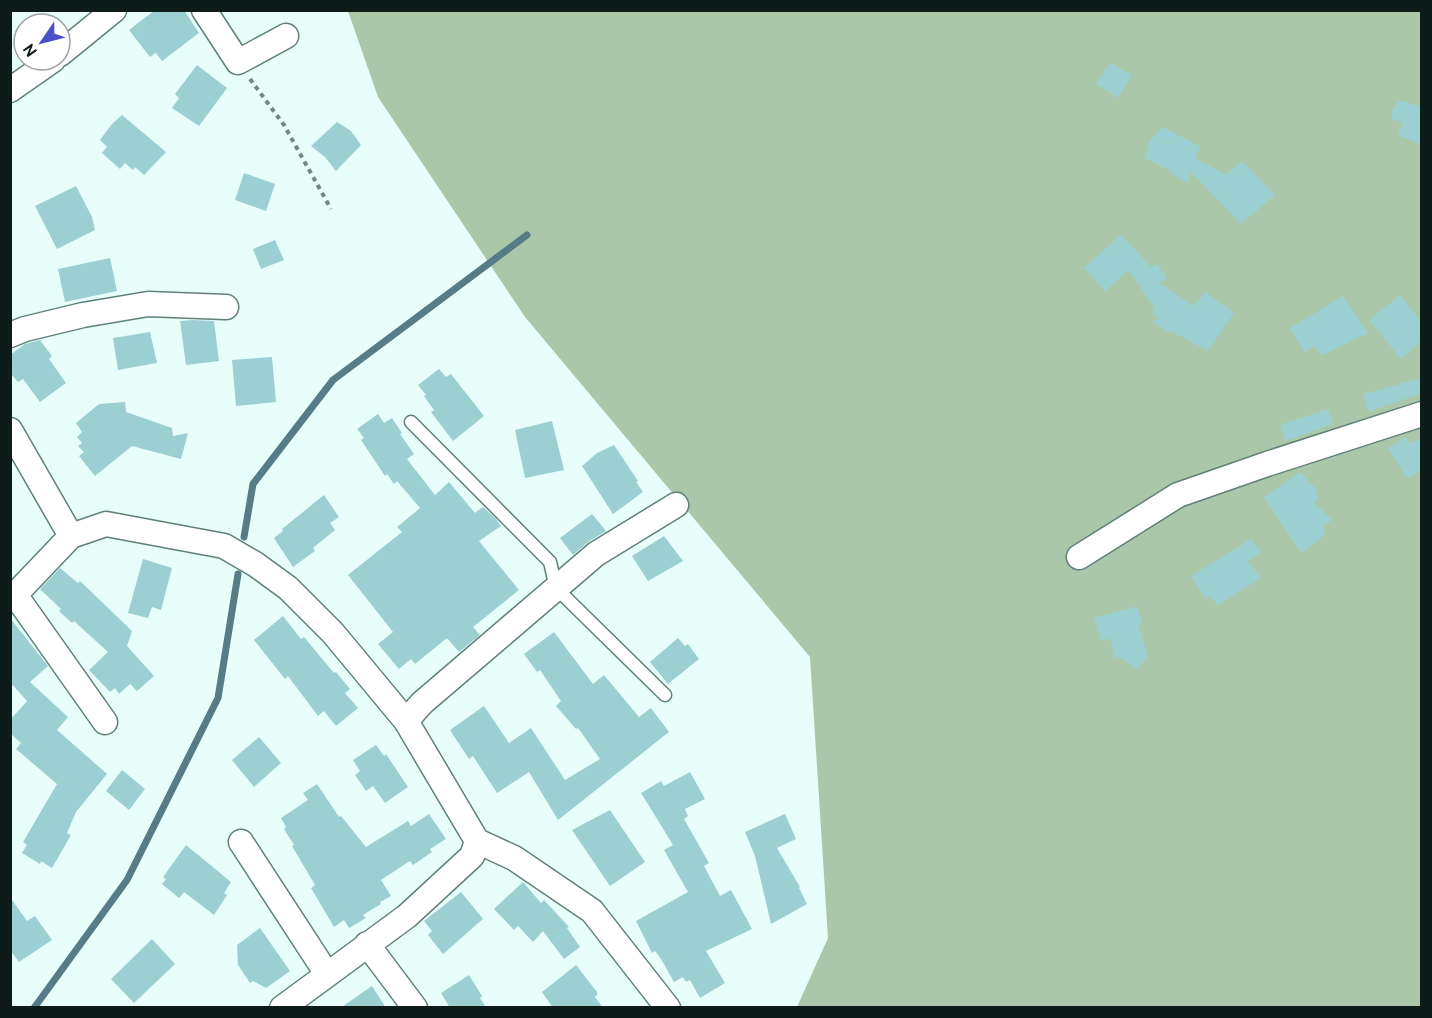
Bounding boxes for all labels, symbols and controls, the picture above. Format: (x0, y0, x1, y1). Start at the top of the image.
north arrow (12, 12, 72, 72)
text: N (19, 40, 41, 60)

